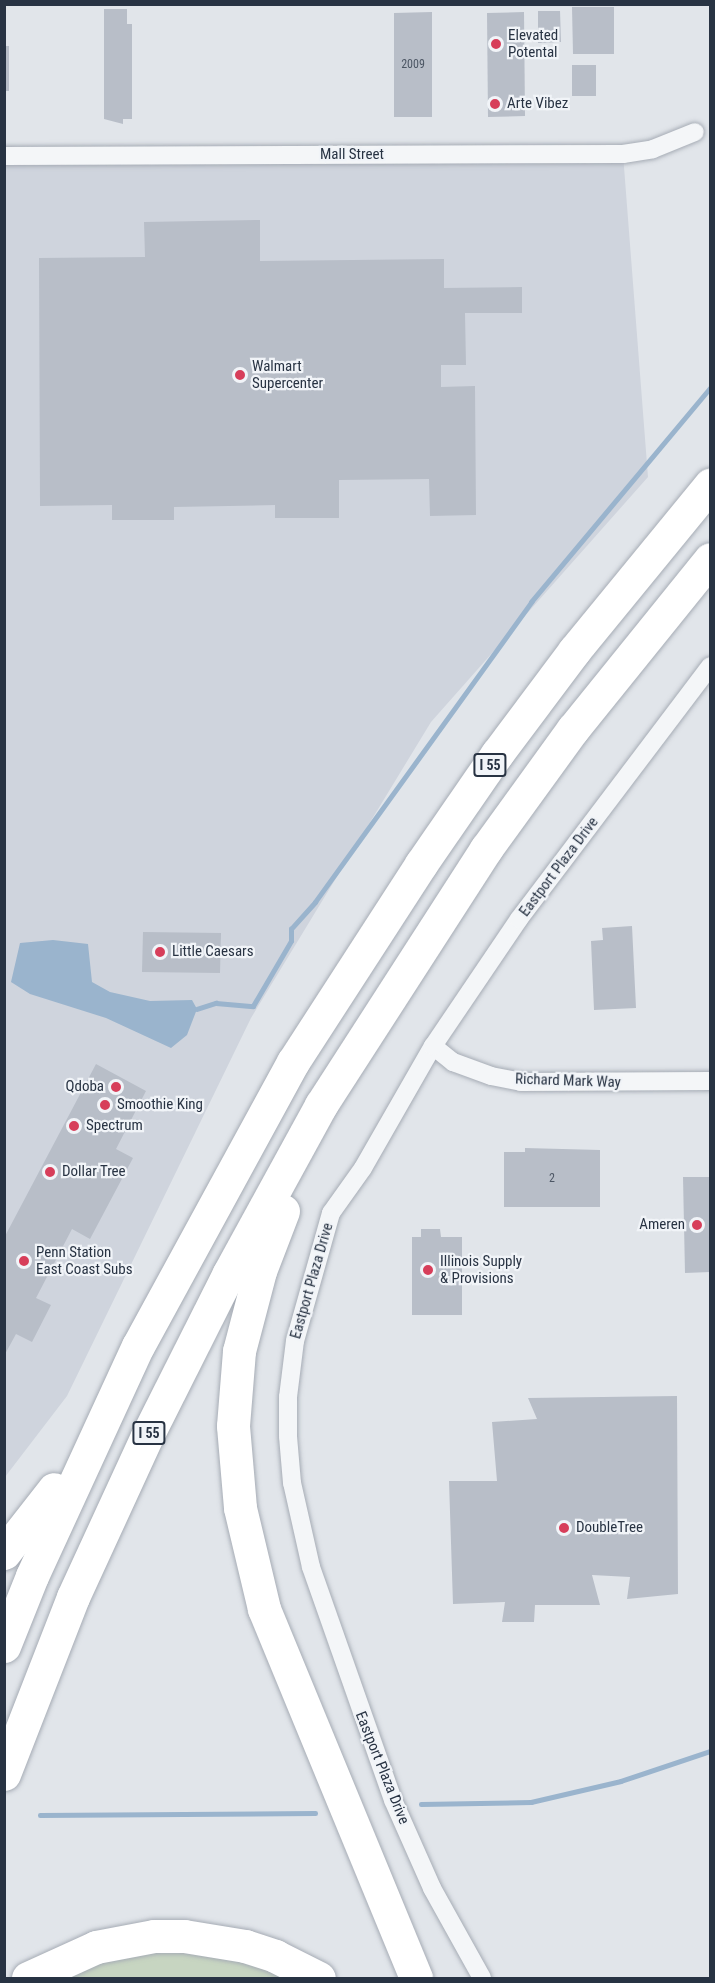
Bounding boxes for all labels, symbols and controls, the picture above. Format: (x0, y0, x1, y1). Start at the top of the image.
place label: Elevated Potental (508, 26, 558, 61)
marker: Elevated Potental (489, 37, 503, 51)
house number: 2009 (401, 58, 425, 72)
place label: Arte Vibez (507, 95, 568, 113)
marker: Arte Vibez (488, 97, 502, 111)
street label: Mall Street (320, 146, 384, 164)
place label: Walmart Supercenter (252, 357, 323, 392)
marker: Walmart Supercenter (233, 368, 247, 382)
road number: I 55 (472, 754, 508, 776)
street label: Eastport Plaza Drive (516, 814, 602, 920)
place label: Little Caesars (172, 943, 254, 961)
marker: Little Caesars (153, 945, 167, 959)
street label: Richard Mark Way (515, 1070, 621, 1092)
place label: Qdoba (65, 1078, 104, 1096)
marker: Qdoba (109, 1080, 123, 1094)
place label: Smoothie King (117, 1096, 203, 1114)
marker: Smoothie King (98, 1098, 112, 1112)
place label: Spectrum (86, 1117, 143, 1135)
marker: Spectrum (67, 1119, 81, 1133)
place label: Dollar Tree (62, 1163, 126, 1181)
marker: Dollar Tree (43, 1165, 57, 1179)
house number: 2 (549, 1172, 555, 1186)
place label: Ameren (639, 1216, 685, 1234)
marker: Ameren (690, 1218, 704, 1232)
street label: Eastport Plaza Drive (287, 1221, 337, 1341)
place label: Penn Station East Coast Subs (36, 1243, 133, 1278)
place label: Illinois Supply & Provisions (440, 1252, 522, 1287)
marker: Penn Station East Coast Subs (17, 1254, 31, 1268)
marker: Illinois Supply & Provisions (421, 1263, 435, 1277)
road number: I 55 (131, 1422, 167, 1444)
place label: DoubleTree (576, 1519, 643, 1537)
marker: DoubleTree (557, 1521, 571, 1535)
street label: Eastport Plaza Drive (351, 1709, 413, 1827)

